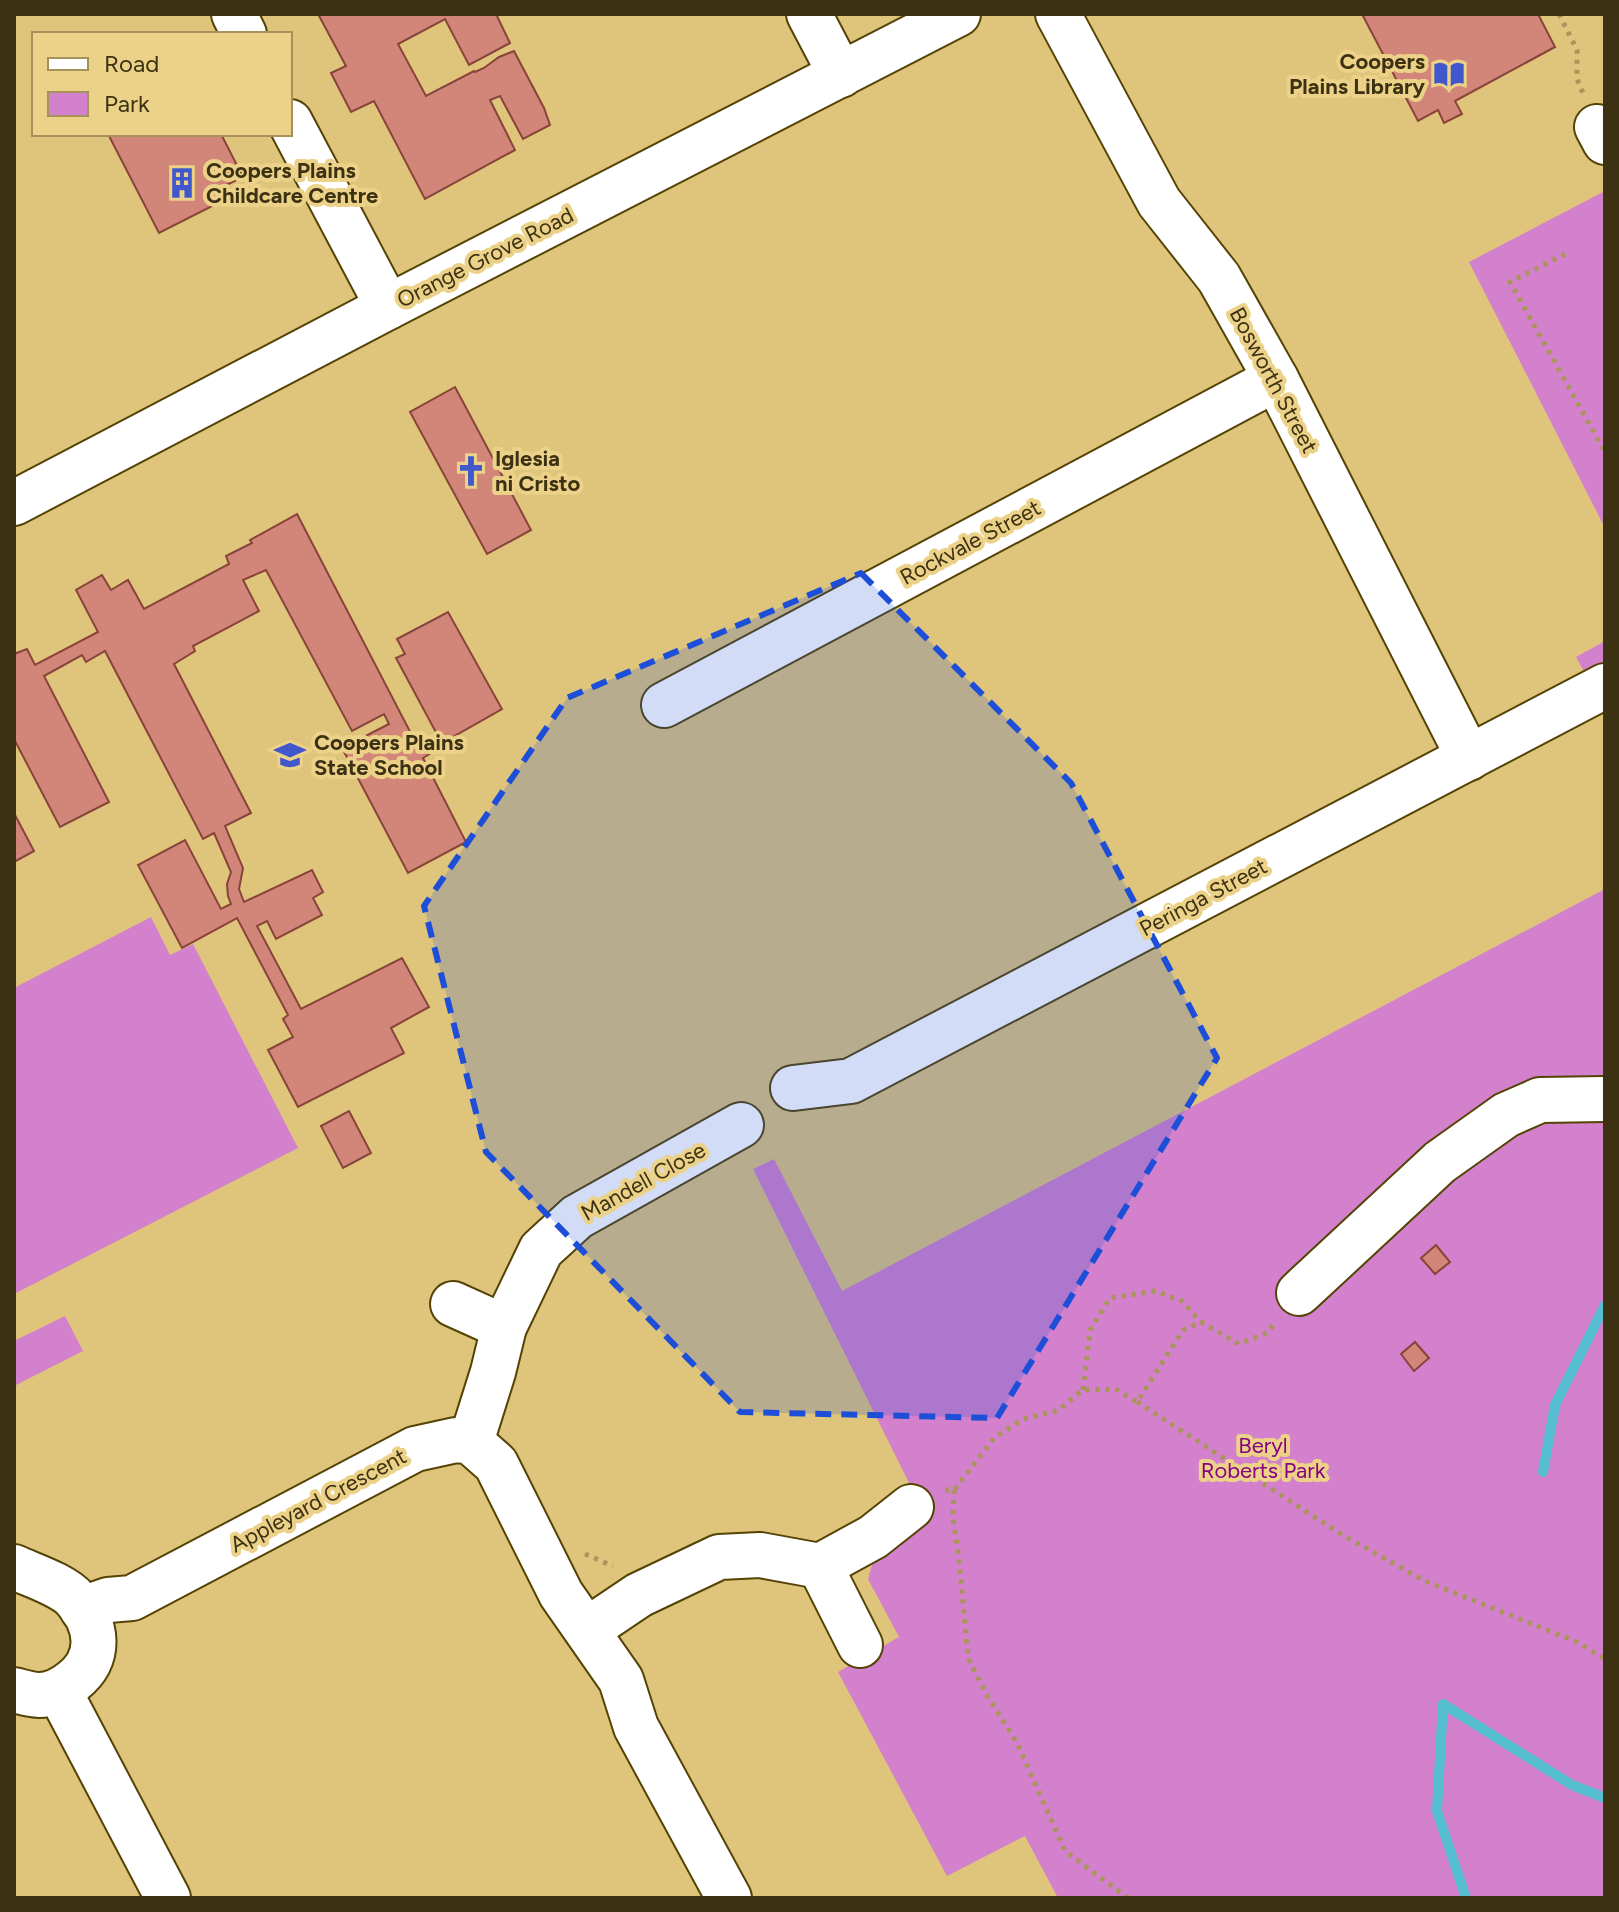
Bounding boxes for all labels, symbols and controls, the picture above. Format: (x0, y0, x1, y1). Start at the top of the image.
legend (32, 32, 292, 136)
place label: Coopers Plains Library (1289, 48, 1425, 100)
text: Road (104, 49, 159, 78)
library icon: Coopers Plains Library (1432, 57, 1466, 91)
text: Park (104, 89, 150, 118)
place label: Coopers Plains Childcare Centre (206, 157, 378, 209)
building icon: Coopers Plains Childcare Centre (165, 166, 199, 200)
street label: Orange Grove Road (393, 201, 578, 314)
street label: Bosworth Street (1224, 303, 1323, 458)
place label: Iglesia ni Cristo (495, 445, 580, 497)
church icon: Iglesia ni Cristo (454, 454, 488, 488)
street label: Rockvale Street (895, 494, 1045, 591)
place label: Coopers Plains State School (314, 729, 464, 781)
school or university icon: Coopers Plains State School (273, 738, 307, 772)
street label: Peringa Street (1135, 853, 1272, 942)
street label: Mandell Close (576, 1136, 710, 1227)
park label: Beryl Roberts Park (1201, 1432, 1326, 1484)
street label: Appleyard Crescent (225, 1443, 411, 1558)

